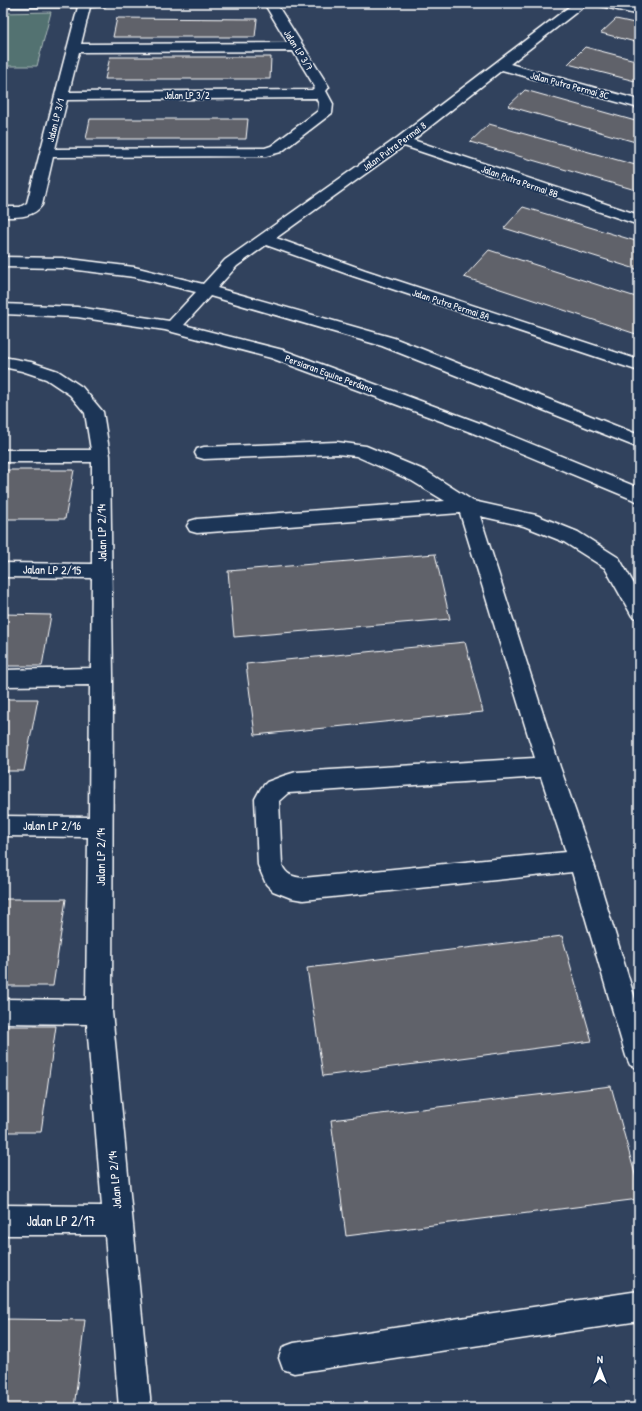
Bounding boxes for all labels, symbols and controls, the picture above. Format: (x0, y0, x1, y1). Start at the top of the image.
street label: Jalan LP 3/7 (281, 28, 316, 73)
street label: Jalan Putra Permai 8C (529, 69, 611, 102)
street label: Jalan LP 3/2 (164, 89, 210, 102)
street label: Jalan LP 3/1 (44, 97, 67, 143)
street label: Jalan Putra Permai 8 (360, 119, 429, 174)
street label: Jalan Putra Permai 8B (480, 162, 560, 201)
street label: Jalan Putra Permai 8A (411, 286, 491, 323)
street label: Persiaran Equine Perdana (283, 352, 374, 395)
street label: Jalan LP 2/14 (92, 503, 111, 562)
street label: Jalan LP 2/15 (23, 560, 81, 579)
street label: Jalan LP 2/16 (23, 817, 81, 834)
street label: Jalan LP 2/14 (92, 828, 109, 886)
street label: Jalan LP 2/14 (103, 1150, 125, 1210)
street label: Jalan LP 2/17 (26, 1211, 96, 1230)
north arrow (580, 1349, 620, 1389)
text: N (597, 1352, 603, 1366)

